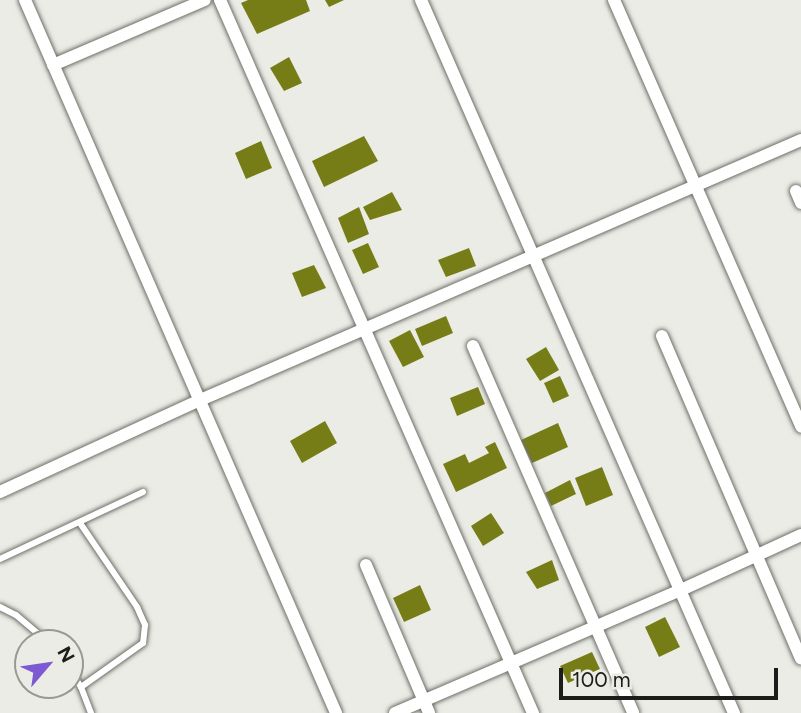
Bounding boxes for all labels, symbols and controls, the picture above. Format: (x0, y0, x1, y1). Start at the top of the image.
north arrow (14, 629, 84, 699)
text: N (52, 643, 80, 667)
scale bar (563, 654, 782, 698)
text: 100 m (572, 667, 631, 692)

